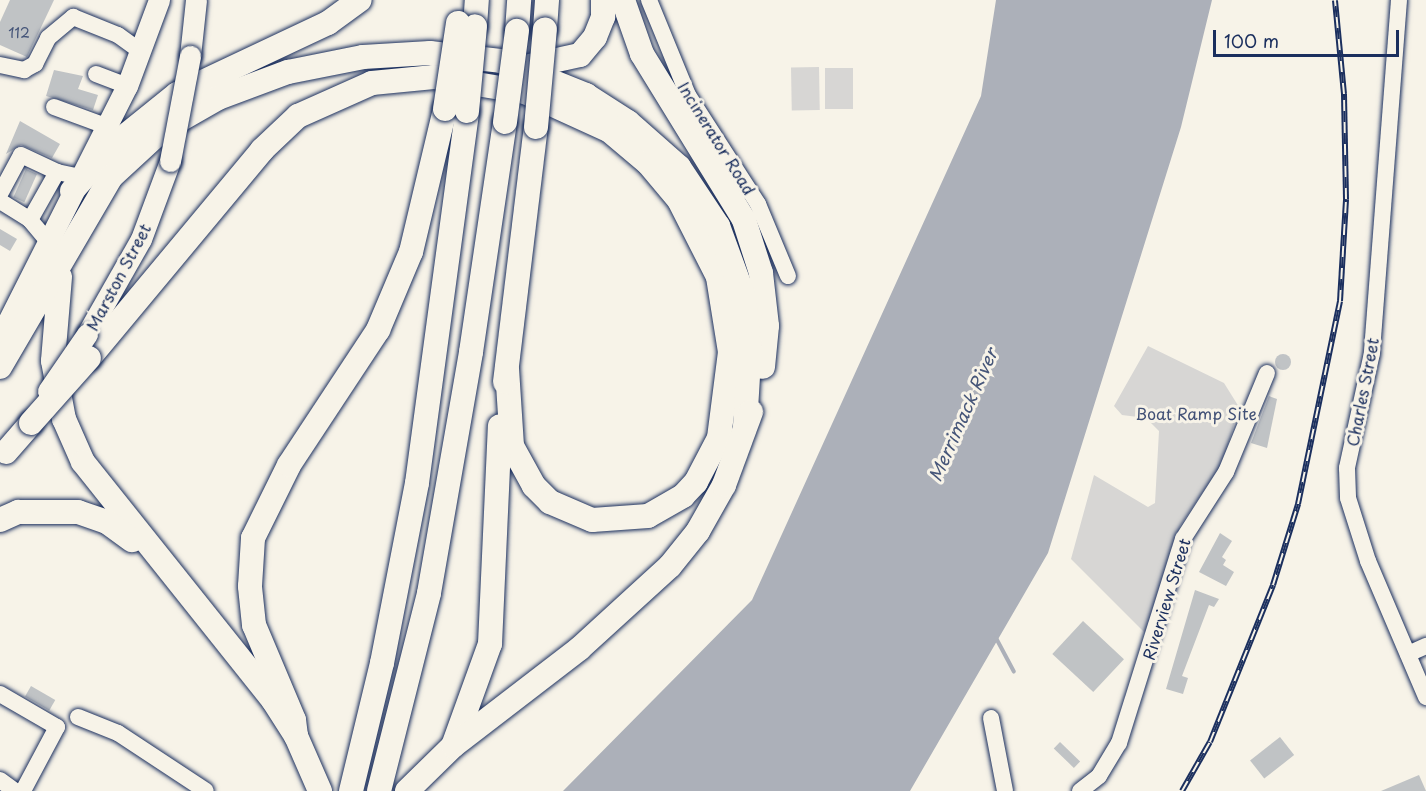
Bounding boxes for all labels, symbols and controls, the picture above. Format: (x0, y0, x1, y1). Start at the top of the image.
scale bar (1216, 18, 1402, 56)
house number: 112 (8, 25, 30, 41)
text: 100 m (1224, 27, 1279, 54)
street label: Incinerator Road (675, 78, 759, 198)
street label: Marston Street (82, 221, 154, 333)
street label: Charles Street (1342, 335, 1382, 449)
water label: Merrimack River (924, 345, 1002, 485)
park label: Boat Ramp Site (1135, 403, 1257, 423)
street label: Riverview Street (1139, 536, 1193, 662)

